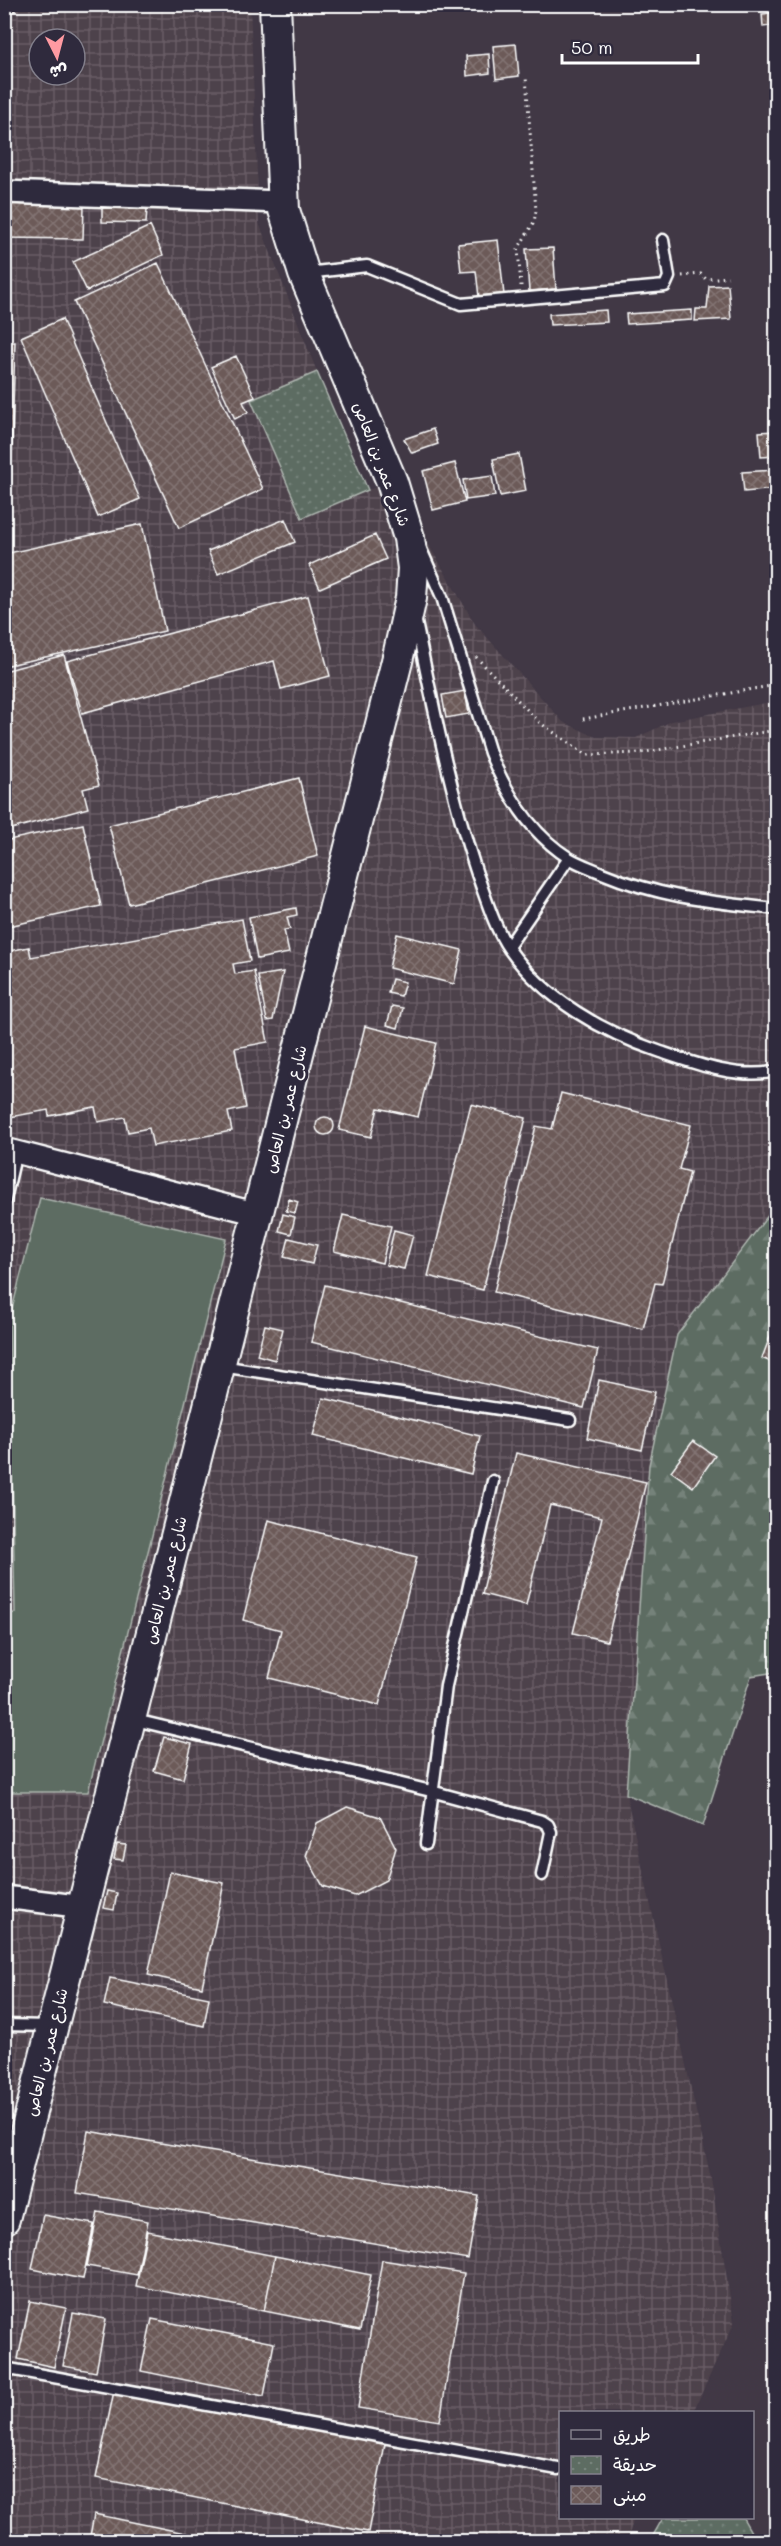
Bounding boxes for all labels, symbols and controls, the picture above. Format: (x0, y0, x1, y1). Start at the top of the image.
north arrow (27, 27, 87, 87)
scale bar (562, 27, 698, 65)
text: 50 m (571, 35, 613, 59)
text: ش (49, 61, 68, 84)
street label: شارع عمر بن العاص (347, 399, 416, 530)
street label: شارع عمر بن العاص (258, 1043, 313, 1176)
street label: شارع عمر بن العاص (138, 1514, 193, 1647)
street label: شارع عمر بن العاص (19, 1986, 74, 2119)
legend (559, 2411, 754, 2519)
text: طريق (613, 2422, 651, 2446)
text: حديقة (613, 2452, 657, 2476)
text: مبنى (613, 2482, 647, 2506)

